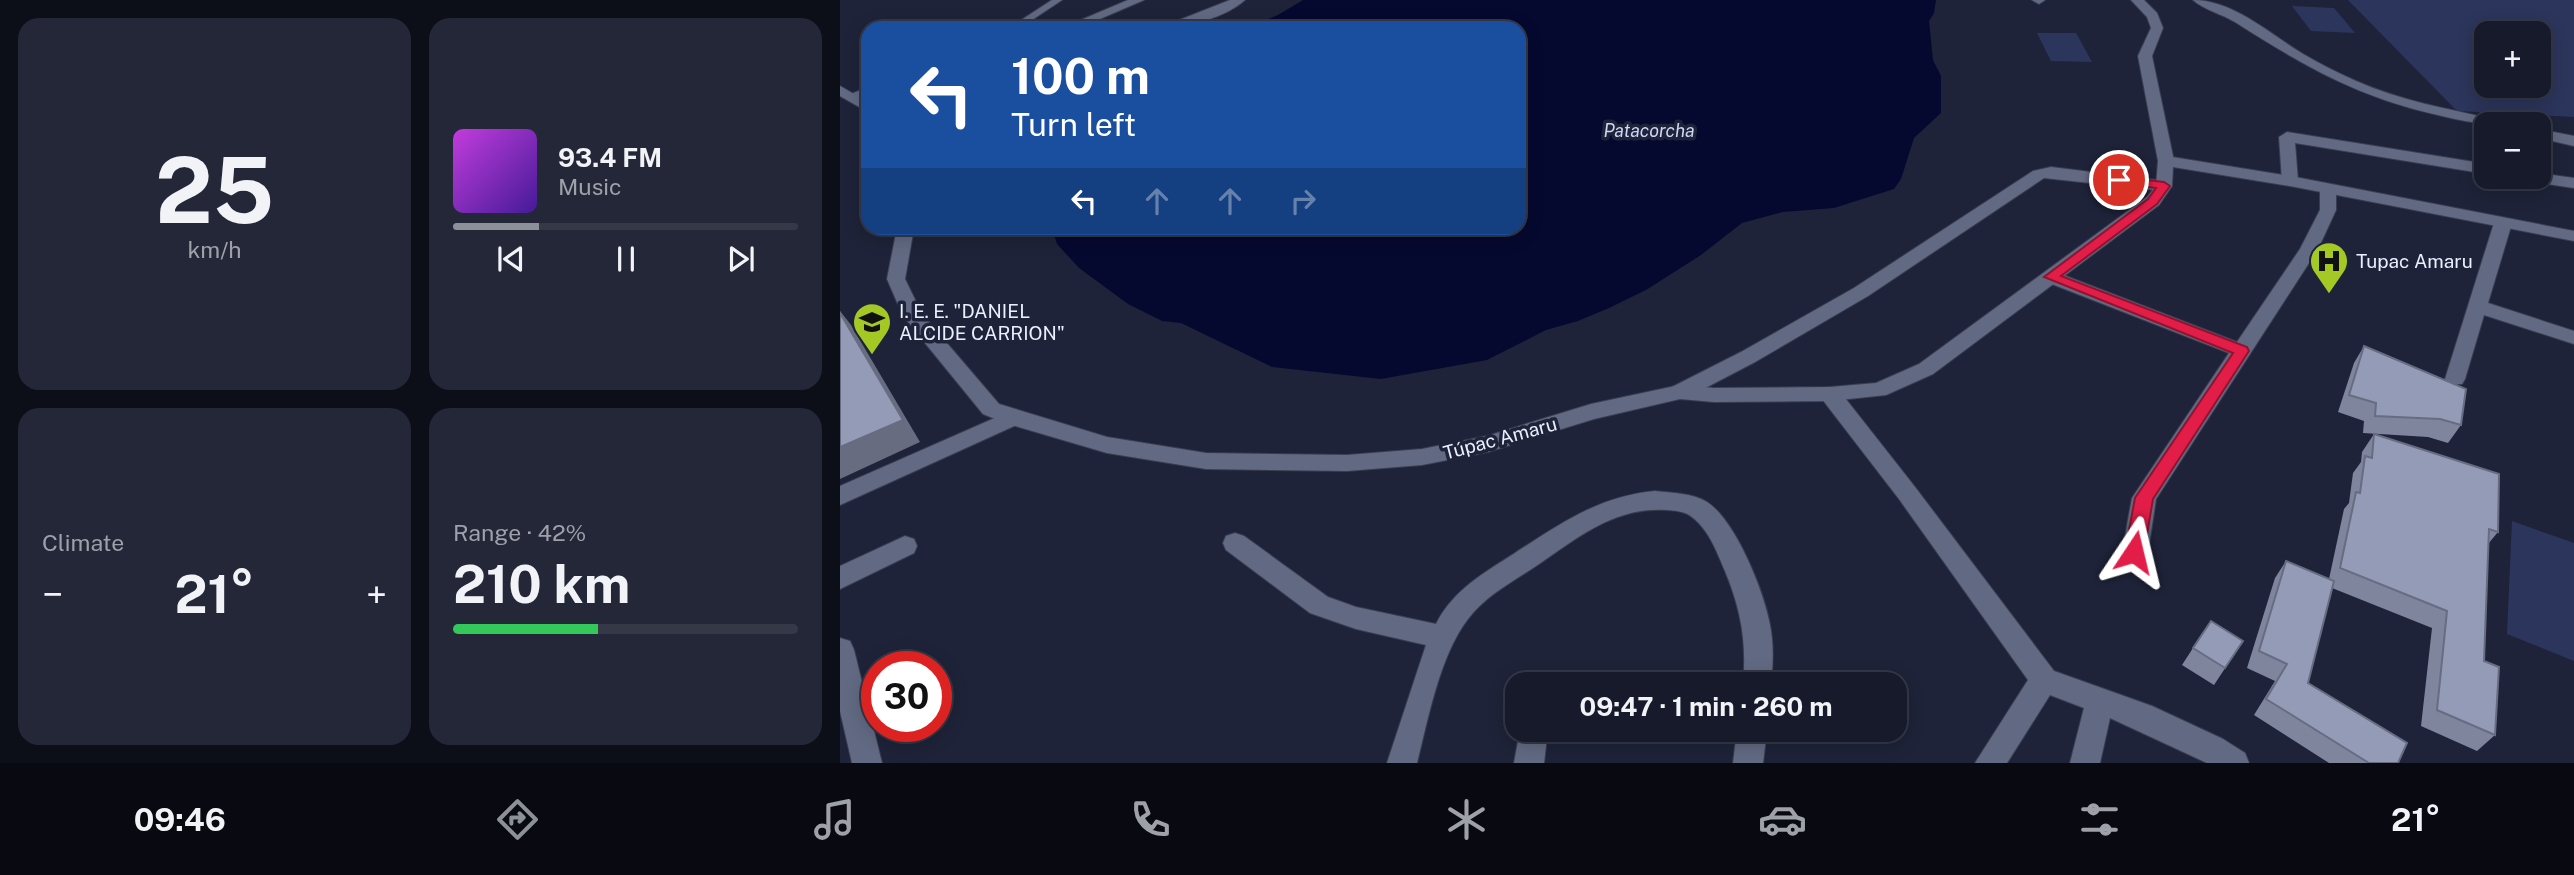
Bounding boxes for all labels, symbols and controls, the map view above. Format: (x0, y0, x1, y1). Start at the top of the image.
map controls (2474, 21, 2551, 189)
button: + (2474, 21, 2551, 98)
text: 100 m (1011, 47, 1150, 105)
icon: left (896, 49, 987, 140)
text: Turn left (1011, 106, 1136, 143)
button: − (2474, 112, 2551, 189)
water label: Patacorcha (1603, 120, 1695, 141)
text: 25 (155, 137, 274, 243)
text: 93.4 FM (558, 142, 662, 173)
pin (2089, 150, 2149, 210)
icon: arrive (2100, 161, 2138, 199)
text: Music (558, 173, 622, 200)
icon: left (1065, 182, 1103, 220)
icon: ahead (1138, 182, 1176, 220)
icon: ahead (1211, 182, 1249, 220)
icon: right (1284, 182, 1322, 220)
text: km/h (187, 236, 242, 263)
icon: previous (492, 240, 530, 278)
icon: pause (607, 240, 645, 278)
icon: next (722, 240, 760, 278)
hospital icon: Tupac Amaru (2308, 240, 2350, 295)
place label: Tupac Amaru (2356, 250, 2473, 272)
place label: I. E. E. "DANIEL ALCIDE CARRION" (899, 300, 1065, 344)
school or university icon: I. E. E. "DANIEL ALCIDE CARRION" (851, 301, 893, 356)
street label: Túpac Amaru (1441, 412, 1559, 464)
position arrow (2097, 515, 2171, 589)
text: Range · 42% (453, 519, 586, 546)
text: Climate (42, 529, 124, 556)
text: 210 km (453, 554, 630, 615)
text: 21° (175, 564, 254, 625)
text: − (42, 572, 63, 617)
text: + (366, 572, 387, 617)
speed limit sign: 30 (861, 651, 952, 742)
text: 09:47 · 1 min · 260 m (1579, 691, 1833, 722)
icon: directions (493, 795, 542, 844)
icon: music (810, 795, 859, 844)
icon: phone (1126, 795, 1175, 844)
icon: climate (1442, 795, 1491, 844)
icon: car (1758, 795, 1807, 844)
icon: filters (2075, 795, 2124, 844)
text: 09:46 (134, 801, 226, 838)
text: 21° (2391, 801, 2440, 838)

